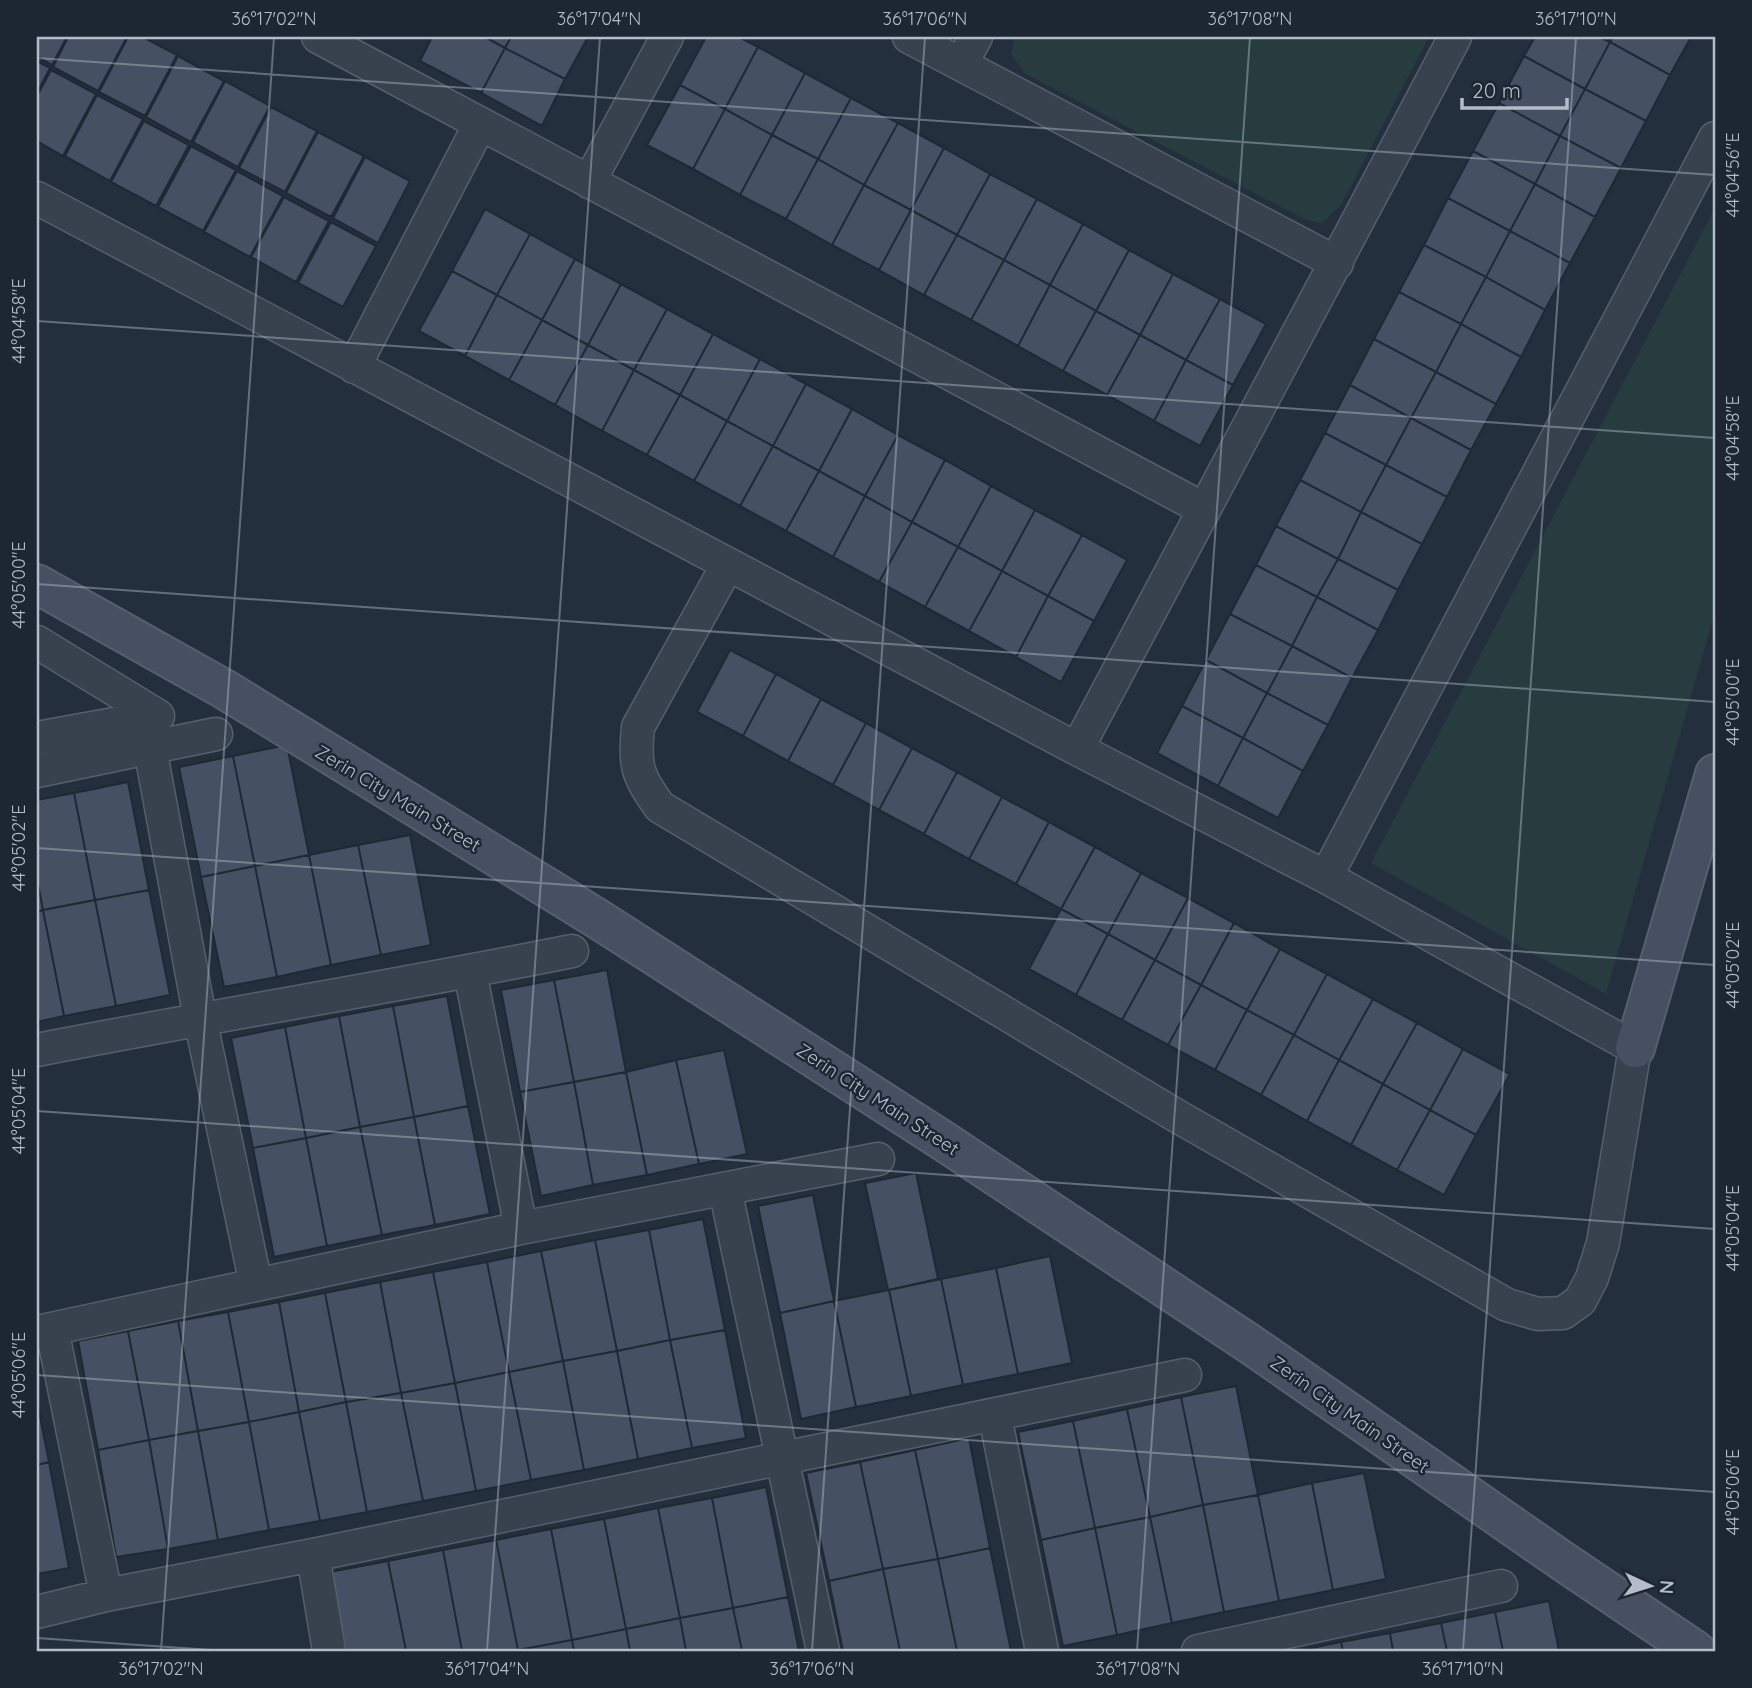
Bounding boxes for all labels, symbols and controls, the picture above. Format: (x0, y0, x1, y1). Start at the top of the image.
text: 36°17'02"N (231, 7, 317, 30)
text: 36°17'04"N (557, 7, 641, 30)
text: 36°17'06"N (883, 7, 967, 30)
text: 36°17'08"N (1208, 7, 1292, 30)
text: 36°17'10"N (1535, 7, 1617, 30)
scale bar (1462, 66, 1566, 110)
text: 20 m (1472, 77, 1521, 103)
text: 44°04'56"E (1721, 132, 1744, 218)
text: 44°04'58"E (7, 278, 30, 364)
text: 44°04'58"E (1721, 395, 1744, 481)
text: 44°05'00"E (7, 541, 30, 629)
text: 44°05'00"E (1721, 658, 1744, 746)
street label: Zerin City Main Street (311, 739, 485, 857)
text: 44°05'02"E (7, 805, 30, 891)
text: 44°05'02"E (1721, 922, 1744, 1008)
street label: Zerin City Main Street (792, 1038, 964, 1160)
text: 44°05'04"E (7, 1068, 30, 1154)
text: 44°05'04"E (1721, 1185, 1744, 1271)
text: 44°05'06"E (7, 1332, 30, 1418)
street label: Zerin City Main Street (1266, 1350, 1434, 1478)
text: 44°05'06"E (1721, 1449, 1744, 1535)
north arrow (1616, 1552, 1686, 1622)
text: N (1655, 1579, 1679, 1595)
text: 36°17'02"N (118, 1657, 204, 1680)
text: 36°17'04"N (445, 1657, 529, 1680)
text: 36°17'06"N (770, 1657, 854, 1680)
text: 36°17'08"N (1096, 1657, 1180, 1680)
text: 36°17'10"N (1422, 1657, 1504, 1680)

